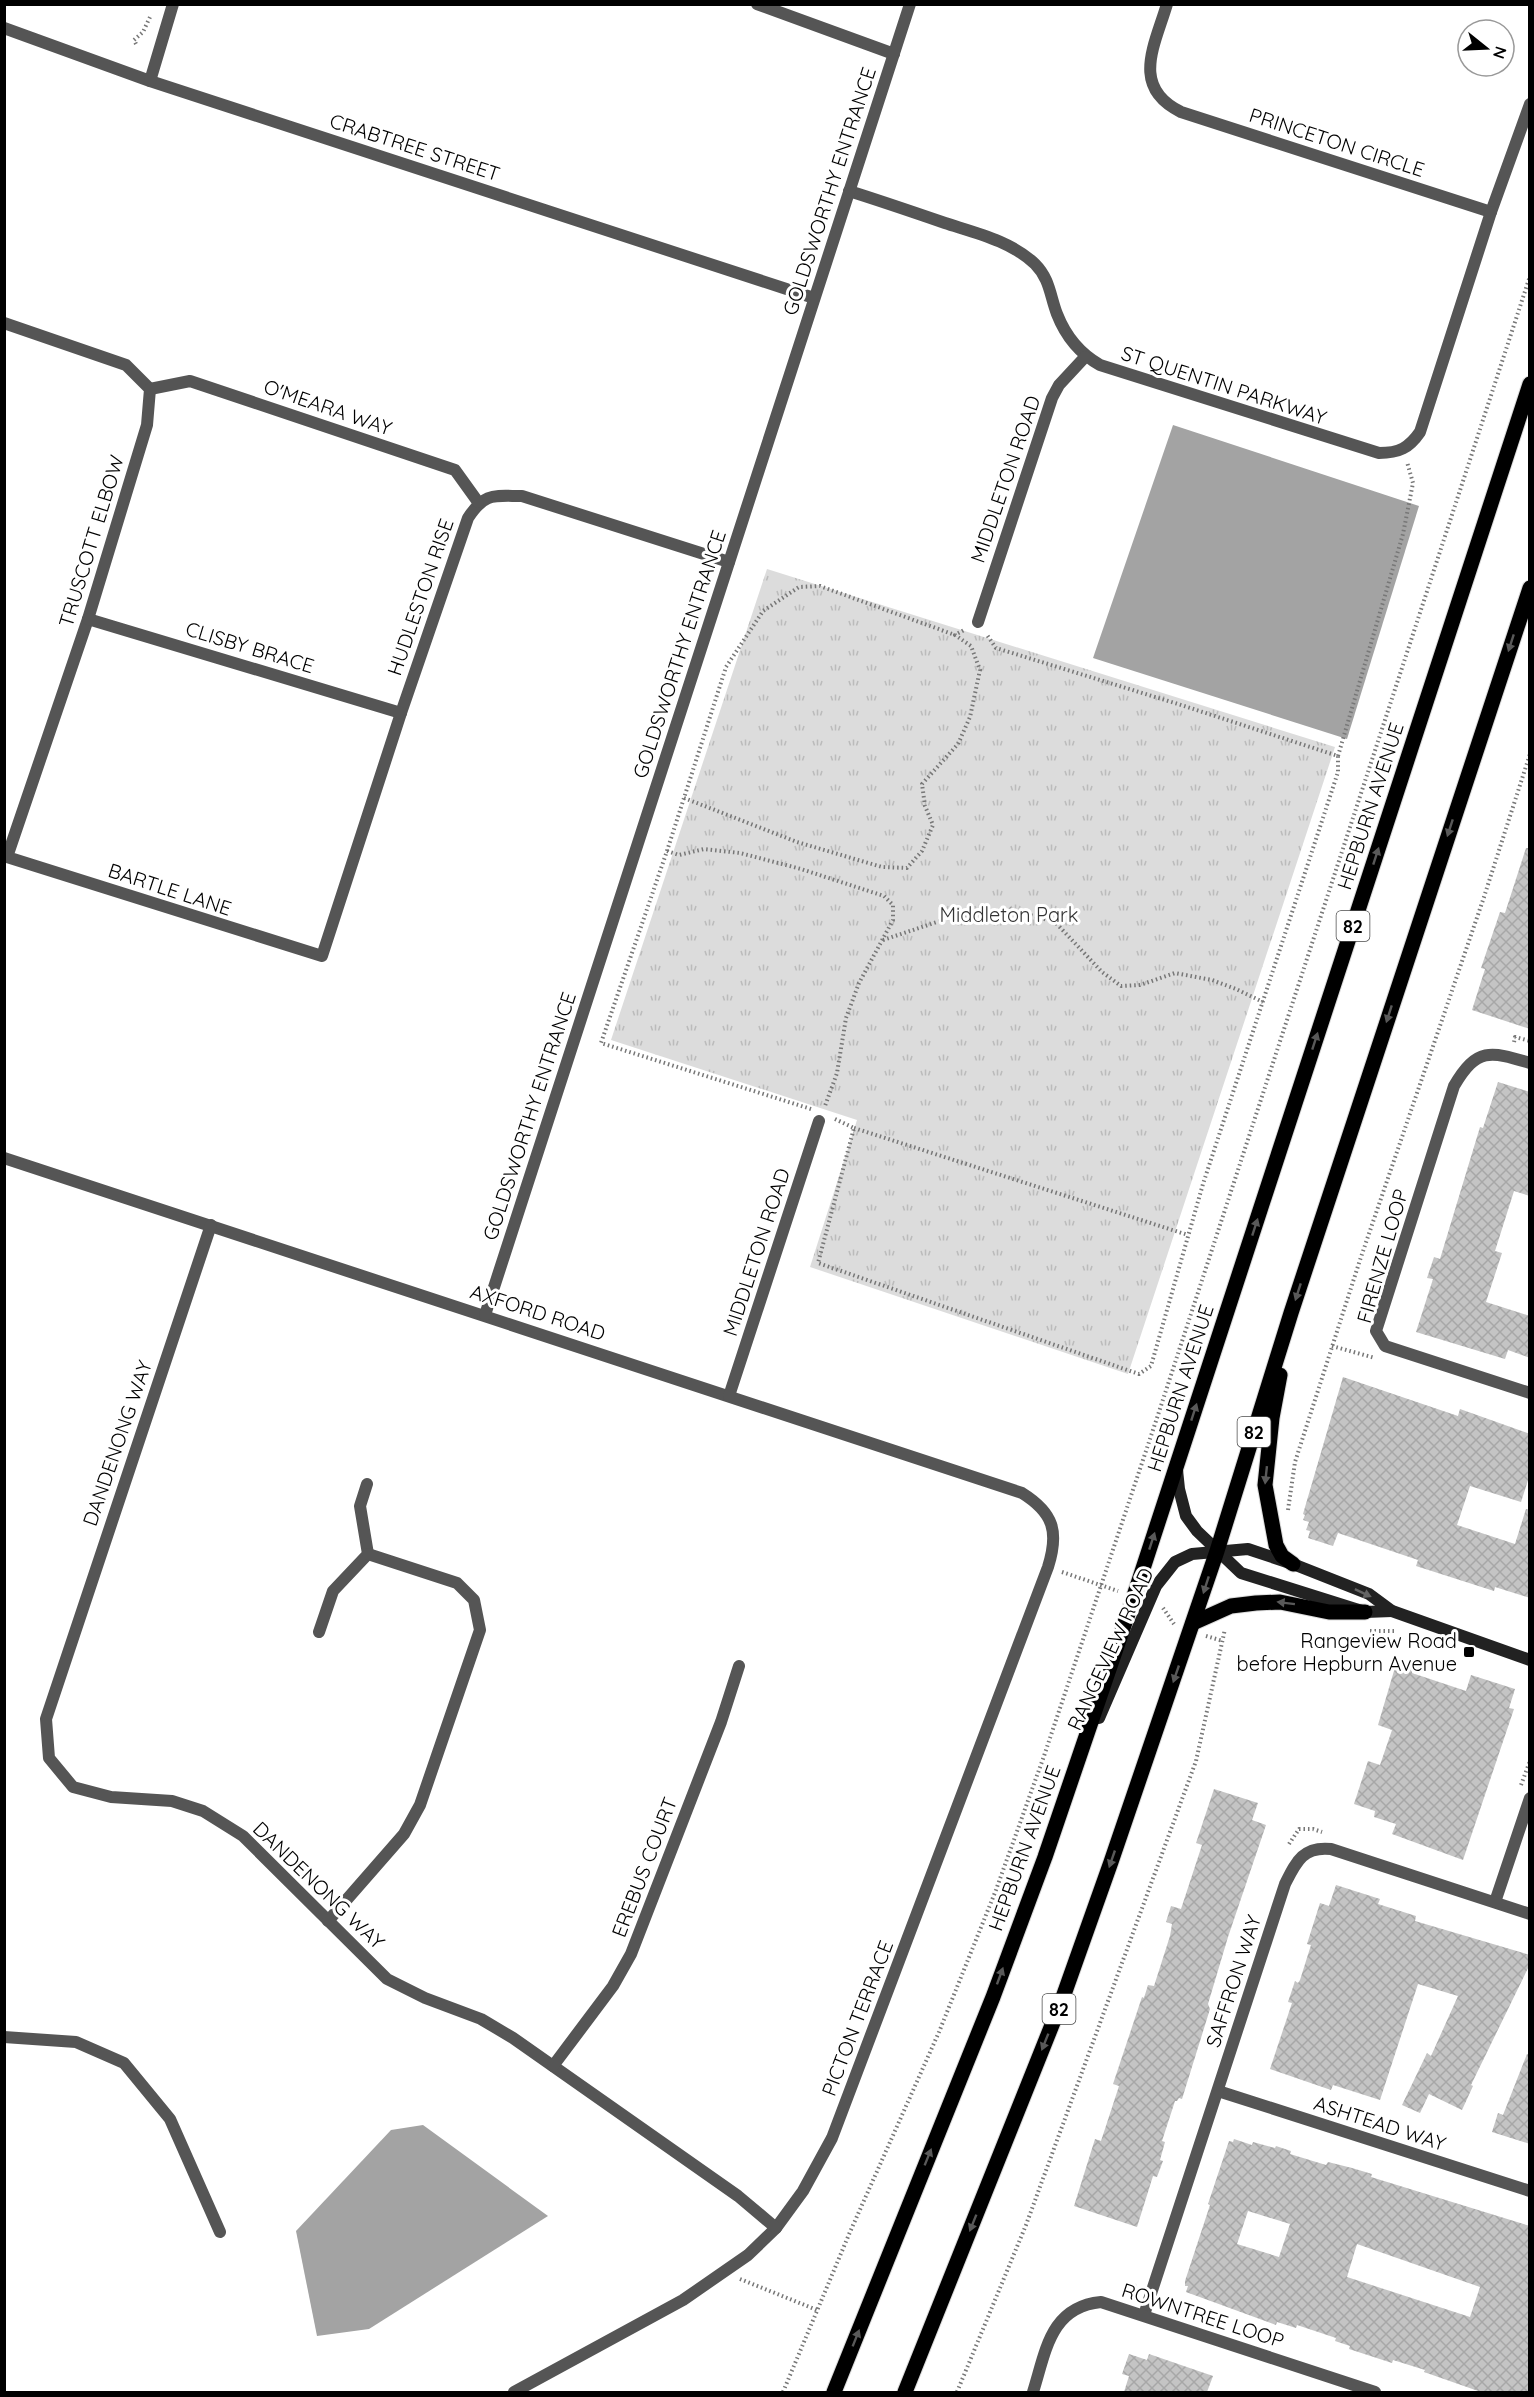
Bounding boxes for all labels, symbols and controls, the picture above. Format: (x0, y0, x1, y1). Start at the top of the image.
north arrow (1456, 18, 1516, 78)
text: N (1489, 44, 1512, 61)
street label: GOLDSWORTHY ENTRANCE (777, 64, 881, 318)
street label: PRINCETON CIRCLE (1246, 102, 1428, 182)
street label: CRABTREE STREET (327, 108, 503, 186)
street label: ST QUENTIN PARKWAY (1118, 340, 1330, 430)
street label: O'MEARA WAY (261, 373, 395, 441)
street label: MIDDLETON ROAD (965, 392, 1045, 566)
street label: TRUSCOTT ELBOW (53, 452, 129, 630)
street label: HUDLESTON RISE (381, 515, 459, 679)
street label: GOLDSWORTHY ENTRANCE (627, 527, 731, 781)
street label: CLISBY BRACE (183, 616, 317, 678)
one-way arrow (1506, 634, 1515, 652)
street label: HEPBURN AVENUE (1331, 719, 1409, 893)
one-way arrow (1445, 819, 1455, 837)
one-way arrow (1371, 847, 1381, 865)
street label: BARTLE LANE (105, 857, 235, 921)
park label: Middleton Park (940, 902, 1078, 927)
road number: 82 (1336, 911, 1370, 941)
street label: GOLDSWORTHY ENTRANCE (477, 989, 581, 1243)
one-way arrow (1384, 1005, 1394, 1023)
one-way arrow (1311, 1032, 1321, 1050)
street label: MIDDLETON ROAD (717, 1165, 795, 1339)
street label: FIRENZE LOOP (1351, 1186, 1413, 1326)
one-way arrow (1251, 1218, 1260, 1236)
street label: AXFORD ROAD (467, 1278, 609, 1346)
one-way arrow (1292, 1283, 1302, 1301)
street label: HEPBURN AVENUE (1141, 1301, 1219, 1475)
street label: DANDENONG WAY (77, 1357, 157, 1529)
one-way arrow (1190, 1403, 1200, 1421)
road number: 82 (1238, 1417, 1270, 1447)
one-way arrow (1261, 1465, 1271, 1484)
one-way arrow (1148, 1532, 1157, 1550)
street label: RANGEVIEW ROAD (1061, 1564, 1159, 1734)
one-way arrow (1200, 1576, 1210, 1594)
one-way arrow (1355, 1588, 1372, 1597)
one-way arrow (1276, 1599, 1295, 1608)
place label: Rangeview Road before Hepburn Avenue (1237, 1628, 1457, 1676)
marker: Rangeview Road before Hepburn Avenue (1462, 1645, 1476, 1659)
one-way arrow (1170, 1665, 1180, 1683)
street label: HEPBURN AVENUE (982, 1762, 1066, 1934)
street label: EREBUS COURT (606, 1794, 682, 1940)
street label: DANDENONG WAY (248, 1816, 390, 1954)
one-way arrow (1107, 1850, 1117, 1868)
street label: SAFFRON WAY (1200, 1912, 1266, 2050)
street label: PICTON TERRACE (816, 1937, 898, 2099)
one-way arrow (996, 1967, 1006, 1985)
road number: 82 (1042, 1994, 1076, 2024)
one-way arrow (1040, 2033, 1050, 2051)
street label: ASHTEAD WAY (1311, 2090, 1449, 2156)
one-way arrow (923, 2148, 933, 2166)
one-way arrow (968, 2214, 977, 2232)
street label: ROWNTREE LOOP (1119, 2277, 1287, 2353)
one-way arrow (851, 2329, 861, 2347)

